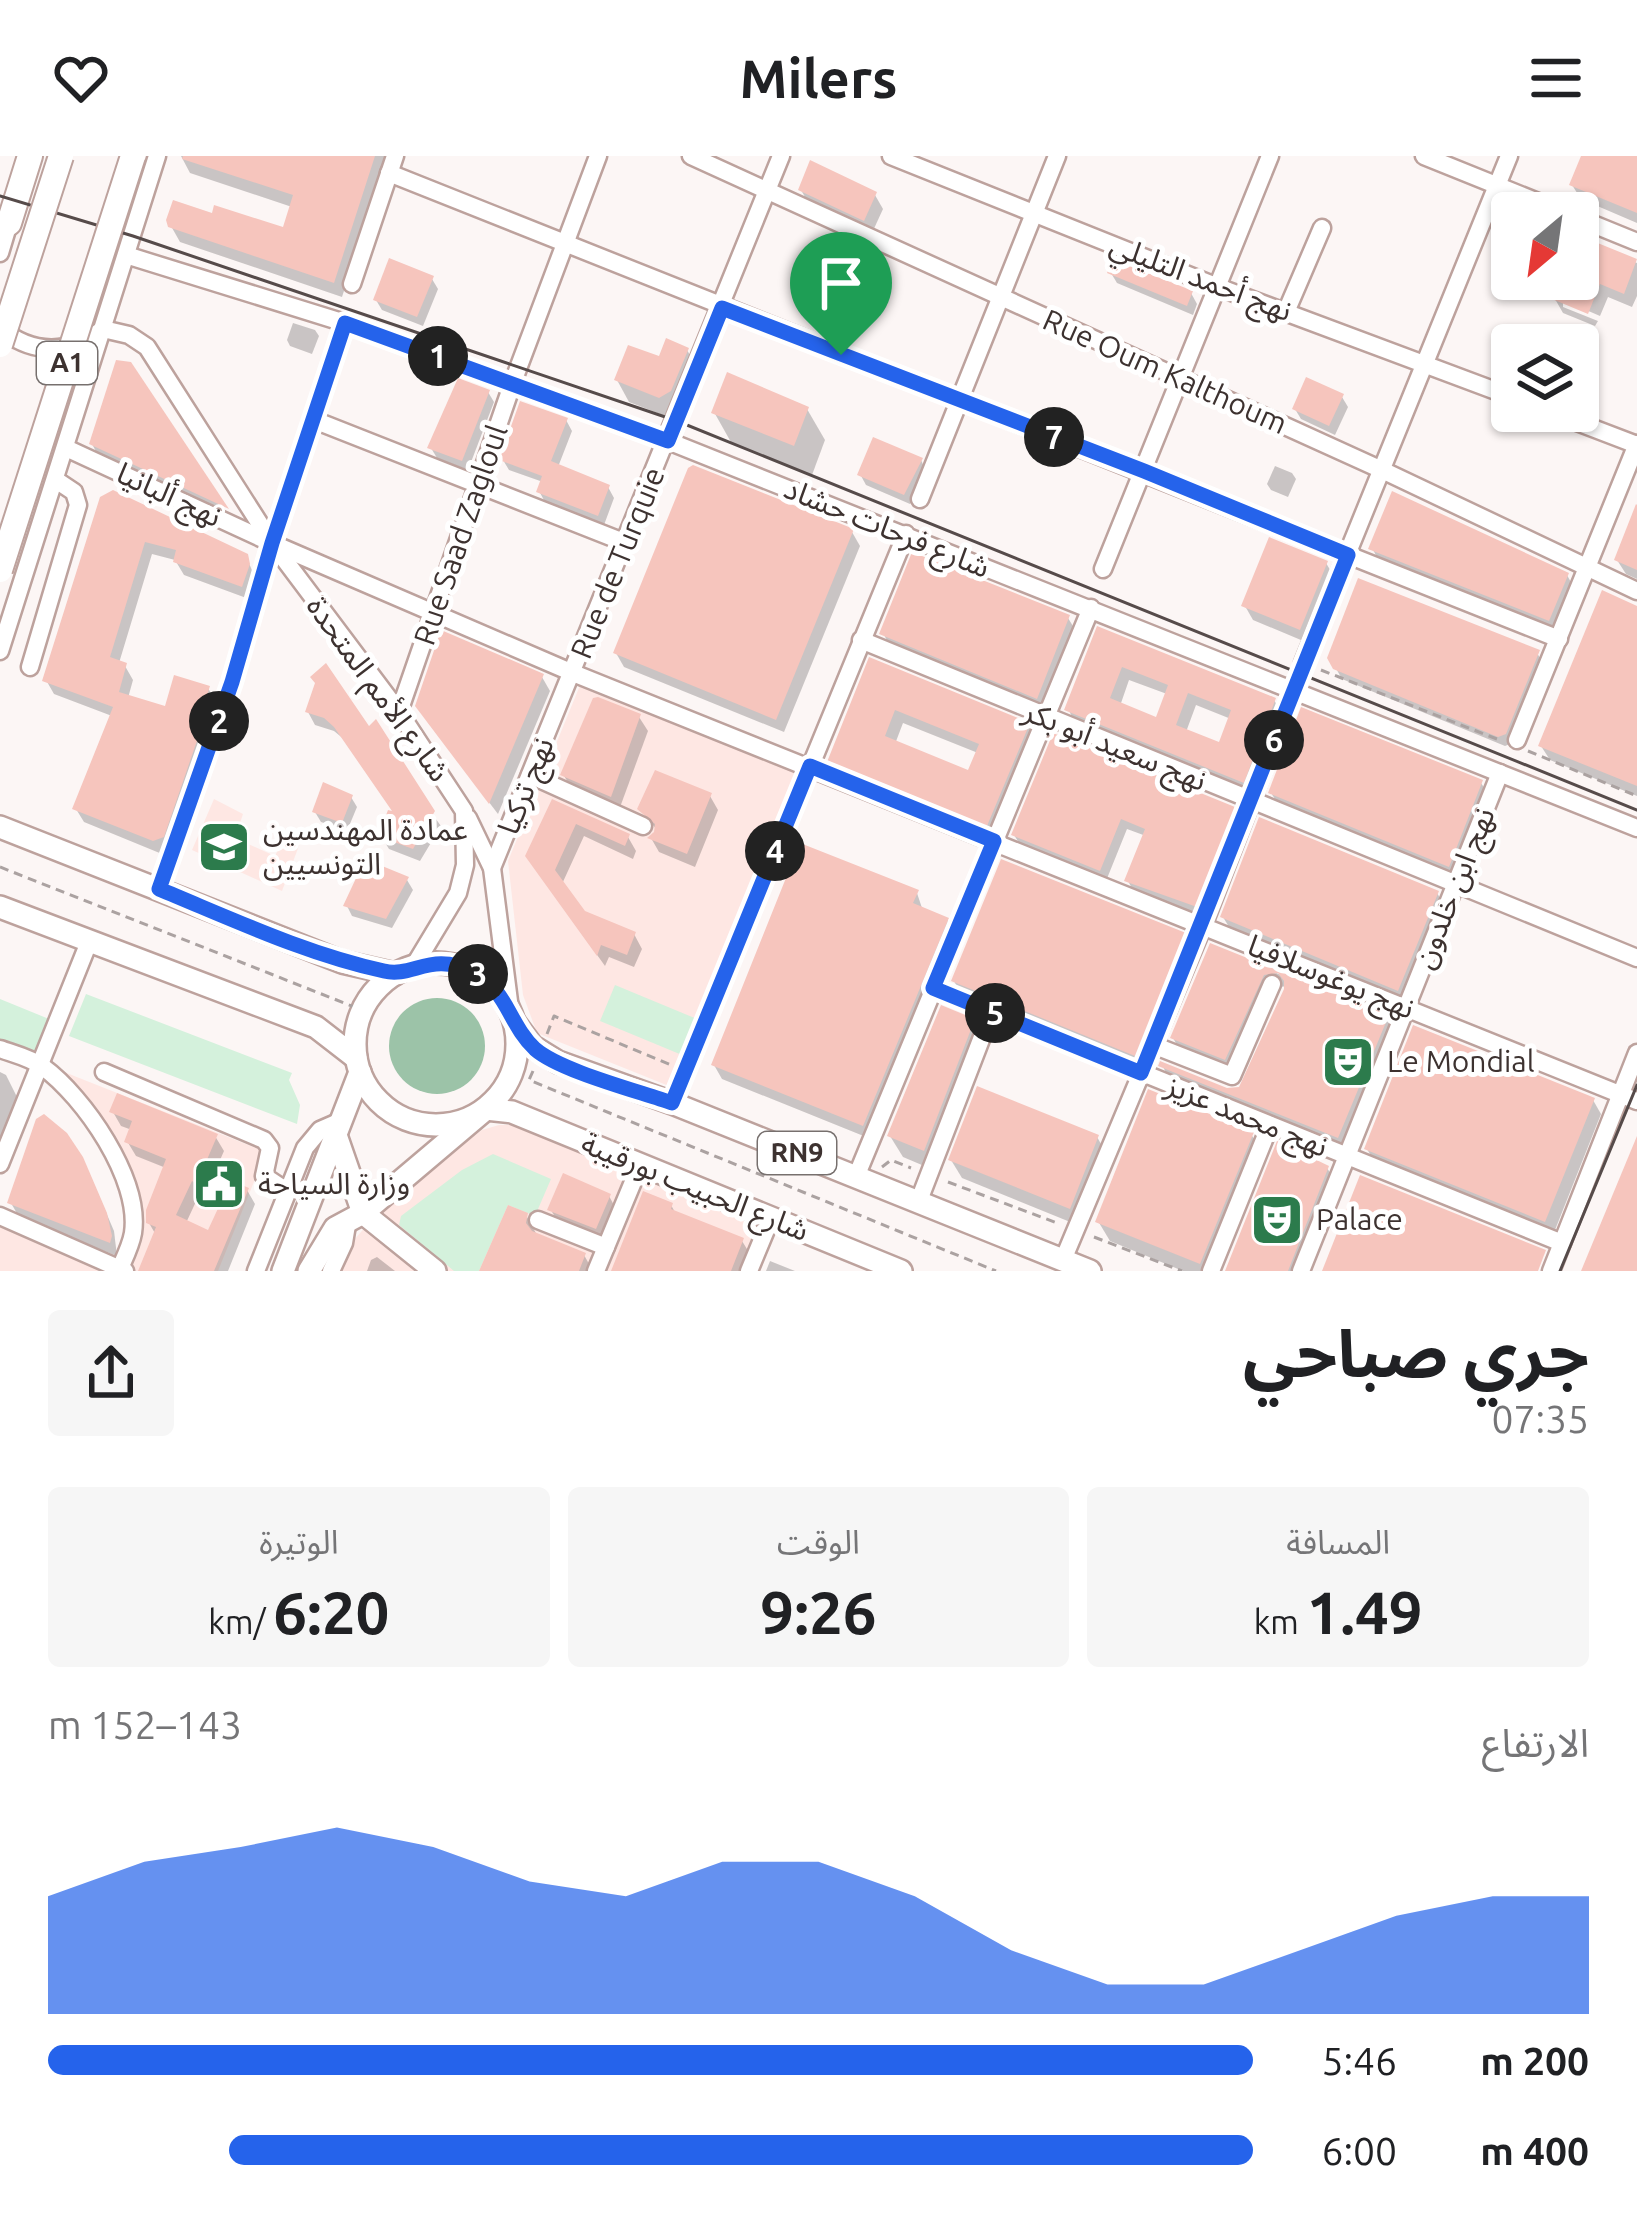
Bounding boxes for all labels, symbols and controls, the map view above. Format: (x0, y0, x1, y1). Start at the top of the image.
icon: heart (48, 45, 114, 111)
icon: menu (1523, 45, 1589, 111)
text: Milers (739, 48, 898, 108)
north arrow (1491, 192, 1599, 300)
map controls (1491, 192, 1599, 432)
street label: نهج أحمد التليلي (1103, 226, 1297, 334)
pin (790, 232, 892, 355)
icon: arrive (808, 250, 874, 316)
street label: Rue Oum Kalthoum (1038, 302, 1293, 440)
button: layers (1491, 324, 1599, 432)
pin: 1 (408, 326, 468, 386)
text: 1 (429, 337, 447, 374)
road number: A1 (37, 342, 97, 384)
pin: 7 (1024, 407, 1084, 467)
text: 7 (1045, 418, 1063, 455)
street label: Rue Saad Zagloul (406, 420, 514, 649)
street label: نهج ألبانيا (109, 454, 227, 538)
street label: Rue de Turquie (563, 462, 671, 663)
street label: شارع فرحات حشاد (777, 470, 995, 589)
street label: شارع الأمم المتحدة (295, 589, 457, 792)
pin: 2 (189, 691, 249, 751)
street label: نهج سعيد أبو بكر (1016, 692, 1212, 803)
text: 2 (210, 702, 228, 739)
pin: 6 (1244, 710, 1304, 770)
text: 6 (1265, 721, 1283, 758)
street label: نهج تركيا (490, 732, 565, 841)
street label: نهج ابن خلدون (1405, 802, 1506, 975)
place label: عمادة المهندسين التونسيين (263, 812, 468, 881)
school or university icon: عمادة المهندسين التونسيين (196, 819, 252, 875)
pin: 4 (745, 821, 805, 881)
text: 4 (766, 832, 784, 869)
street label: نهج يوغوسلافيا (1241, 927, 1420, 1031)
pin: 3 (448, 944, 508, 1004)
text: 3 (469, 955, 487, 992)
pin: 5 (965, 983, 1025, 1043)
text: 5 (986, 994, 1004, 1031)
theatre icon: Le Mondial (1320, 1034, 1376, 1090)
place label: Le Mondial (1387, 1044, 1535, 1078)
street label: نهج محمد عزيز (1158, 1067, 1333, 1169)
street label: شارع الحبيب بورقيبة (574, 1125, 814, 1253)
road number: RN9 (758, 1132, 836, 1174)
public building icon: وزارة السياحة (191, 1156, 247, 1212)
place label: وزارة السياحة (258, 1166, 410, 1201)
theatre icon: Palace (1249, 1192, 1305, 1248)
place label: Palace (1316, 1202, 1403, 1236)
button: share (48, 1310, 174, 1436)
text: جري صباحي (1243, 1315, 1589, 1389)
text: 07:35 (1491, 1397, 1589, 1440)
text: الوتيرة (259, 1523, 339, 1560)
text: الوقت (777, 1523, 860, 1560)
text: المسافة (1286, 1523, 1390, 1560)
text: 6:20 (273, 1578, 389, 1645)
text: 9:26 (760, 1578, 877, 1645)
text: 1.49 (1306, 1578, 1423, 1645)
text: /km (208, 1603, 273, 1640)
text: km (1254, 1603, 1306, 1640)
text: 143–152 m (48, 1703, 242, 1746)
text: الارتفاع (1482, 1721, 1589, 1764)
text: 5:46 (1321, 2039, 1397, 2082)
text: 200 m (1480, 2039, 1589, 2082)
text: 6:00 (1321, 2129, 1397, 2172)
text: 400 m (1480, 2129, 1589, 2172)

